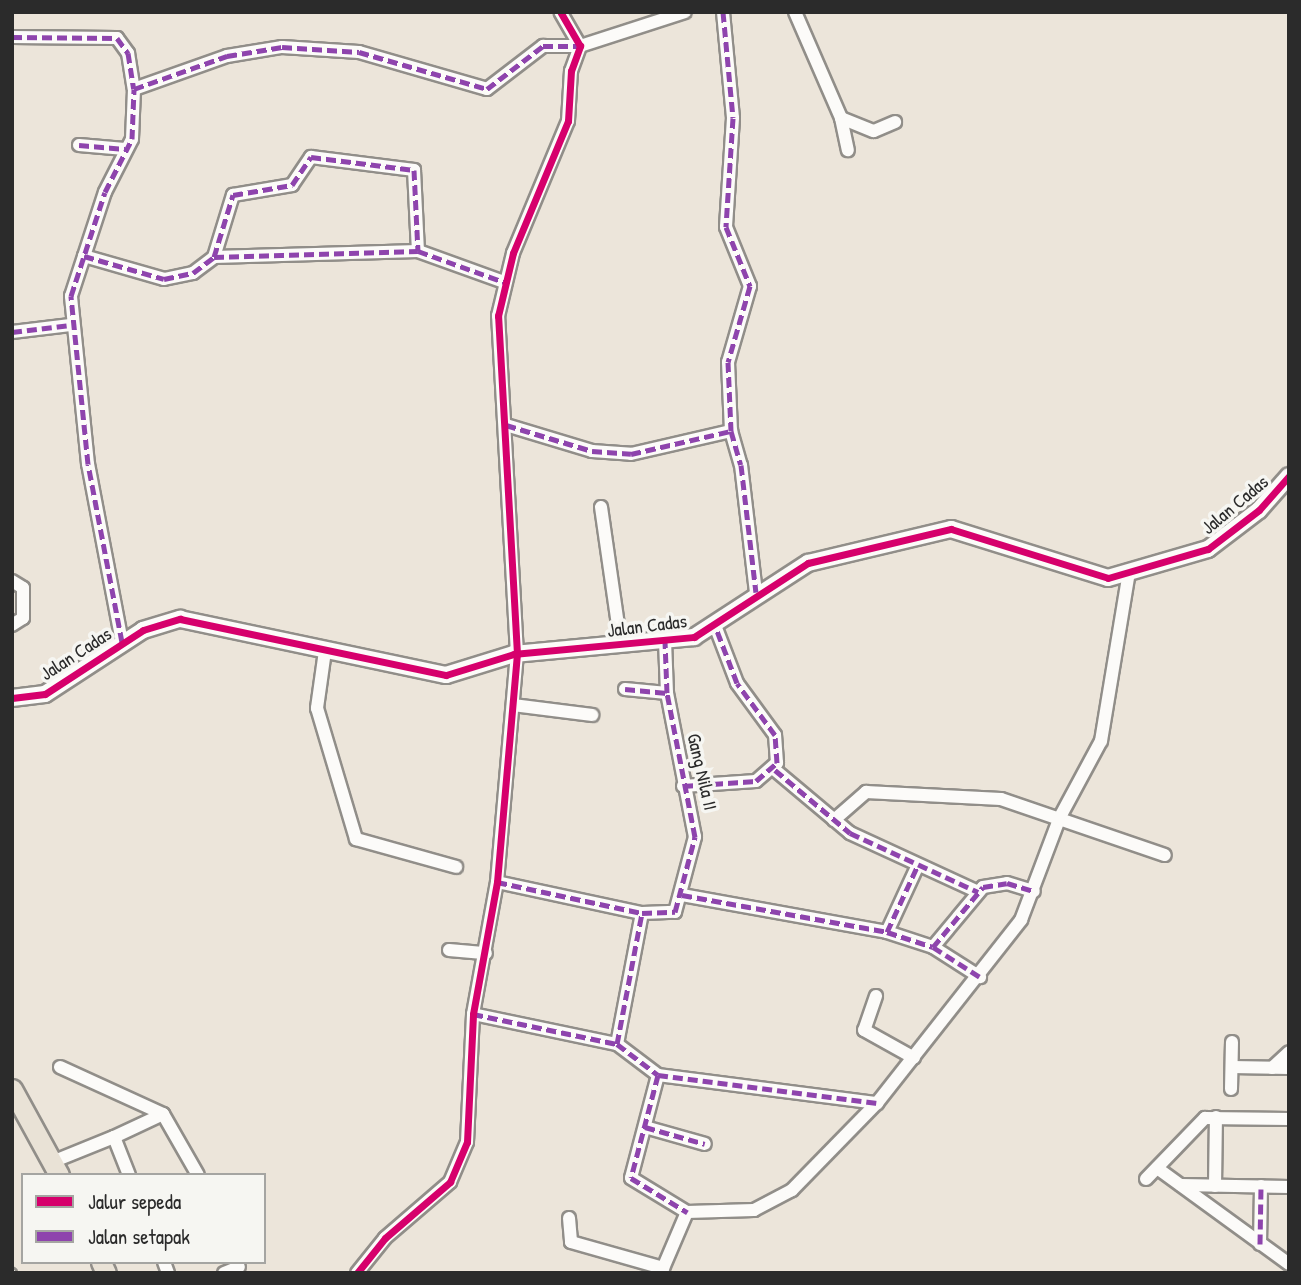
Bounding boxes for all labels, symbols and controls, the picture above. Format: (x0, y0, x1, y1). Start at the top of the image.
street label: Jalan Cadas (1197, 471, 1273, 539)
street label: Jalan Cadas (606, 610, 688, 642)
street label: Jalan Cadas (36, 623, 116, 685)
street label: Gang Nila II (682, 731, 722, 813)
legend (21, 1173, 266, 1264)
text: Jalur sepeda (88, 1187, 181, 1216)
text: Jalan setapak (88, 1222, 190, 1251)

